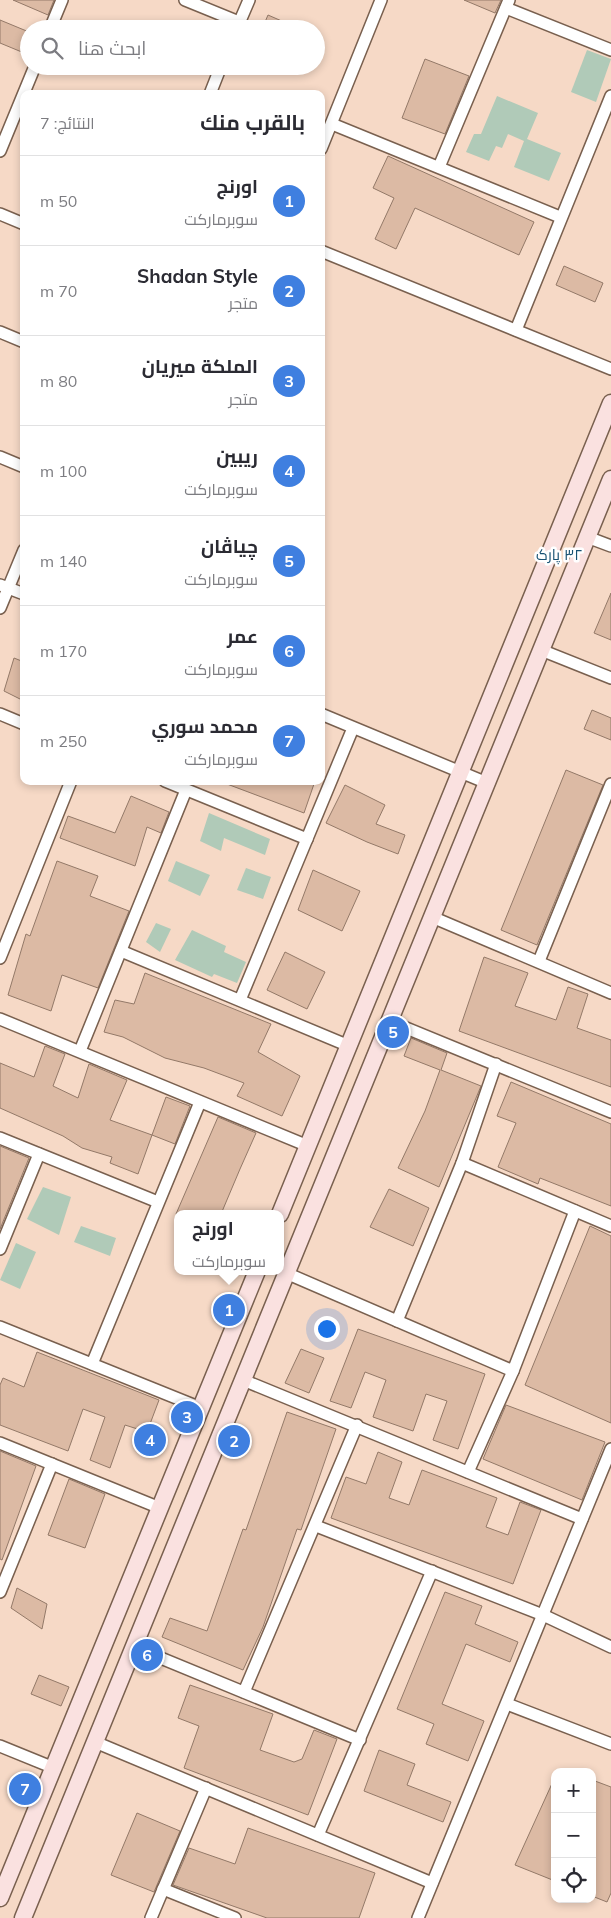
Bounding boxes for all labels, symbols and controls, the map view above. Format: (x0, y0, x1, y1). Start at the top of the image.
search box (20, 20, 325, 75)
icon: search (38, 34, 66, 62)
text: ابحث هنا (78, 36, 146, 60)
text: بالقرب منك (200, 109, 305, 135)
text: النتائج: 7 (40, 113, 95, 133)
text: اورنج (216, 174, 258, 198)
text: 50 m (40, 191, 77, 211)
text: 1 (284, 191, 294, 211)
text: سوبرماركت (184, 209, 258, 229)
text: Shadan Style (137, 264, 258, 288)
text: 70 m (40, 281, 77, 301)
text: 2 (284, 281, 294, 301)
text: متجر (229, 293, 258, 313)
text: الملكة ميريان (142, 354, 258, 378)
text: 80 m (40, 371, 77, 391)
text: 3 (284, 371, 294, 391)
text: متجر (229, 389, 258, 409)
text: ريبين (216, 444, 258, 468)
text: 100 m (40, 461, 87, 481)
text: 4 (284, 461, 294, 481)
text: سوبرماركت (184, 479, 258, 499)
text: چياڤان (201, 534, 258, 558)
district label: ٣٢ پارک (536, 545, 582, 565)
text: 140 m (40, 551, 87, 571)
text: 5 (284, 551, 294, 571)
text: سوبرماركت (184, 569, 258, 589)
text: عمر (227, 624, 258, 648)
text: 170 m (40, 641, 87, 661)
text: 6 (284, 641, 294, 661)
text: سوبرماركت (184, 659, 258, 679)
text: محمد سوري (151, 714, 258, 738)
text: 250 m (40, 731, 87, 751)
text: 7 (284, 731, 294, 751)
text: سوبرماركت (184, 749, 258, 769)
pin: 5 (377, 1013, 409, 1051)
popup (174, 1210, 284, 1275)
text: اورنج (192, 1216, 234, 1240)
text: سوبرماركت (192, 1251, 266, 1271)
pin: 1 (213, 1291, 245, 1329)
your location (314, 1316, 340, 1342)
pin: 3 (171, 1398, 203, 1436)
pin: 4 (134, 1421, 166, 1459)
pin: 2 (218, 1422, 250, 1460)
pin: 6 (131, 1636, 163, 1674)
map controls (551, 1768, 596, 1903)
button: + (551, 1768, 596, 1813)
pin: 7 (9, 1770, 41, 1808)
button: − (551, 1813, 596, 1858)
button: locate (551, 1858, 596, 1903)

